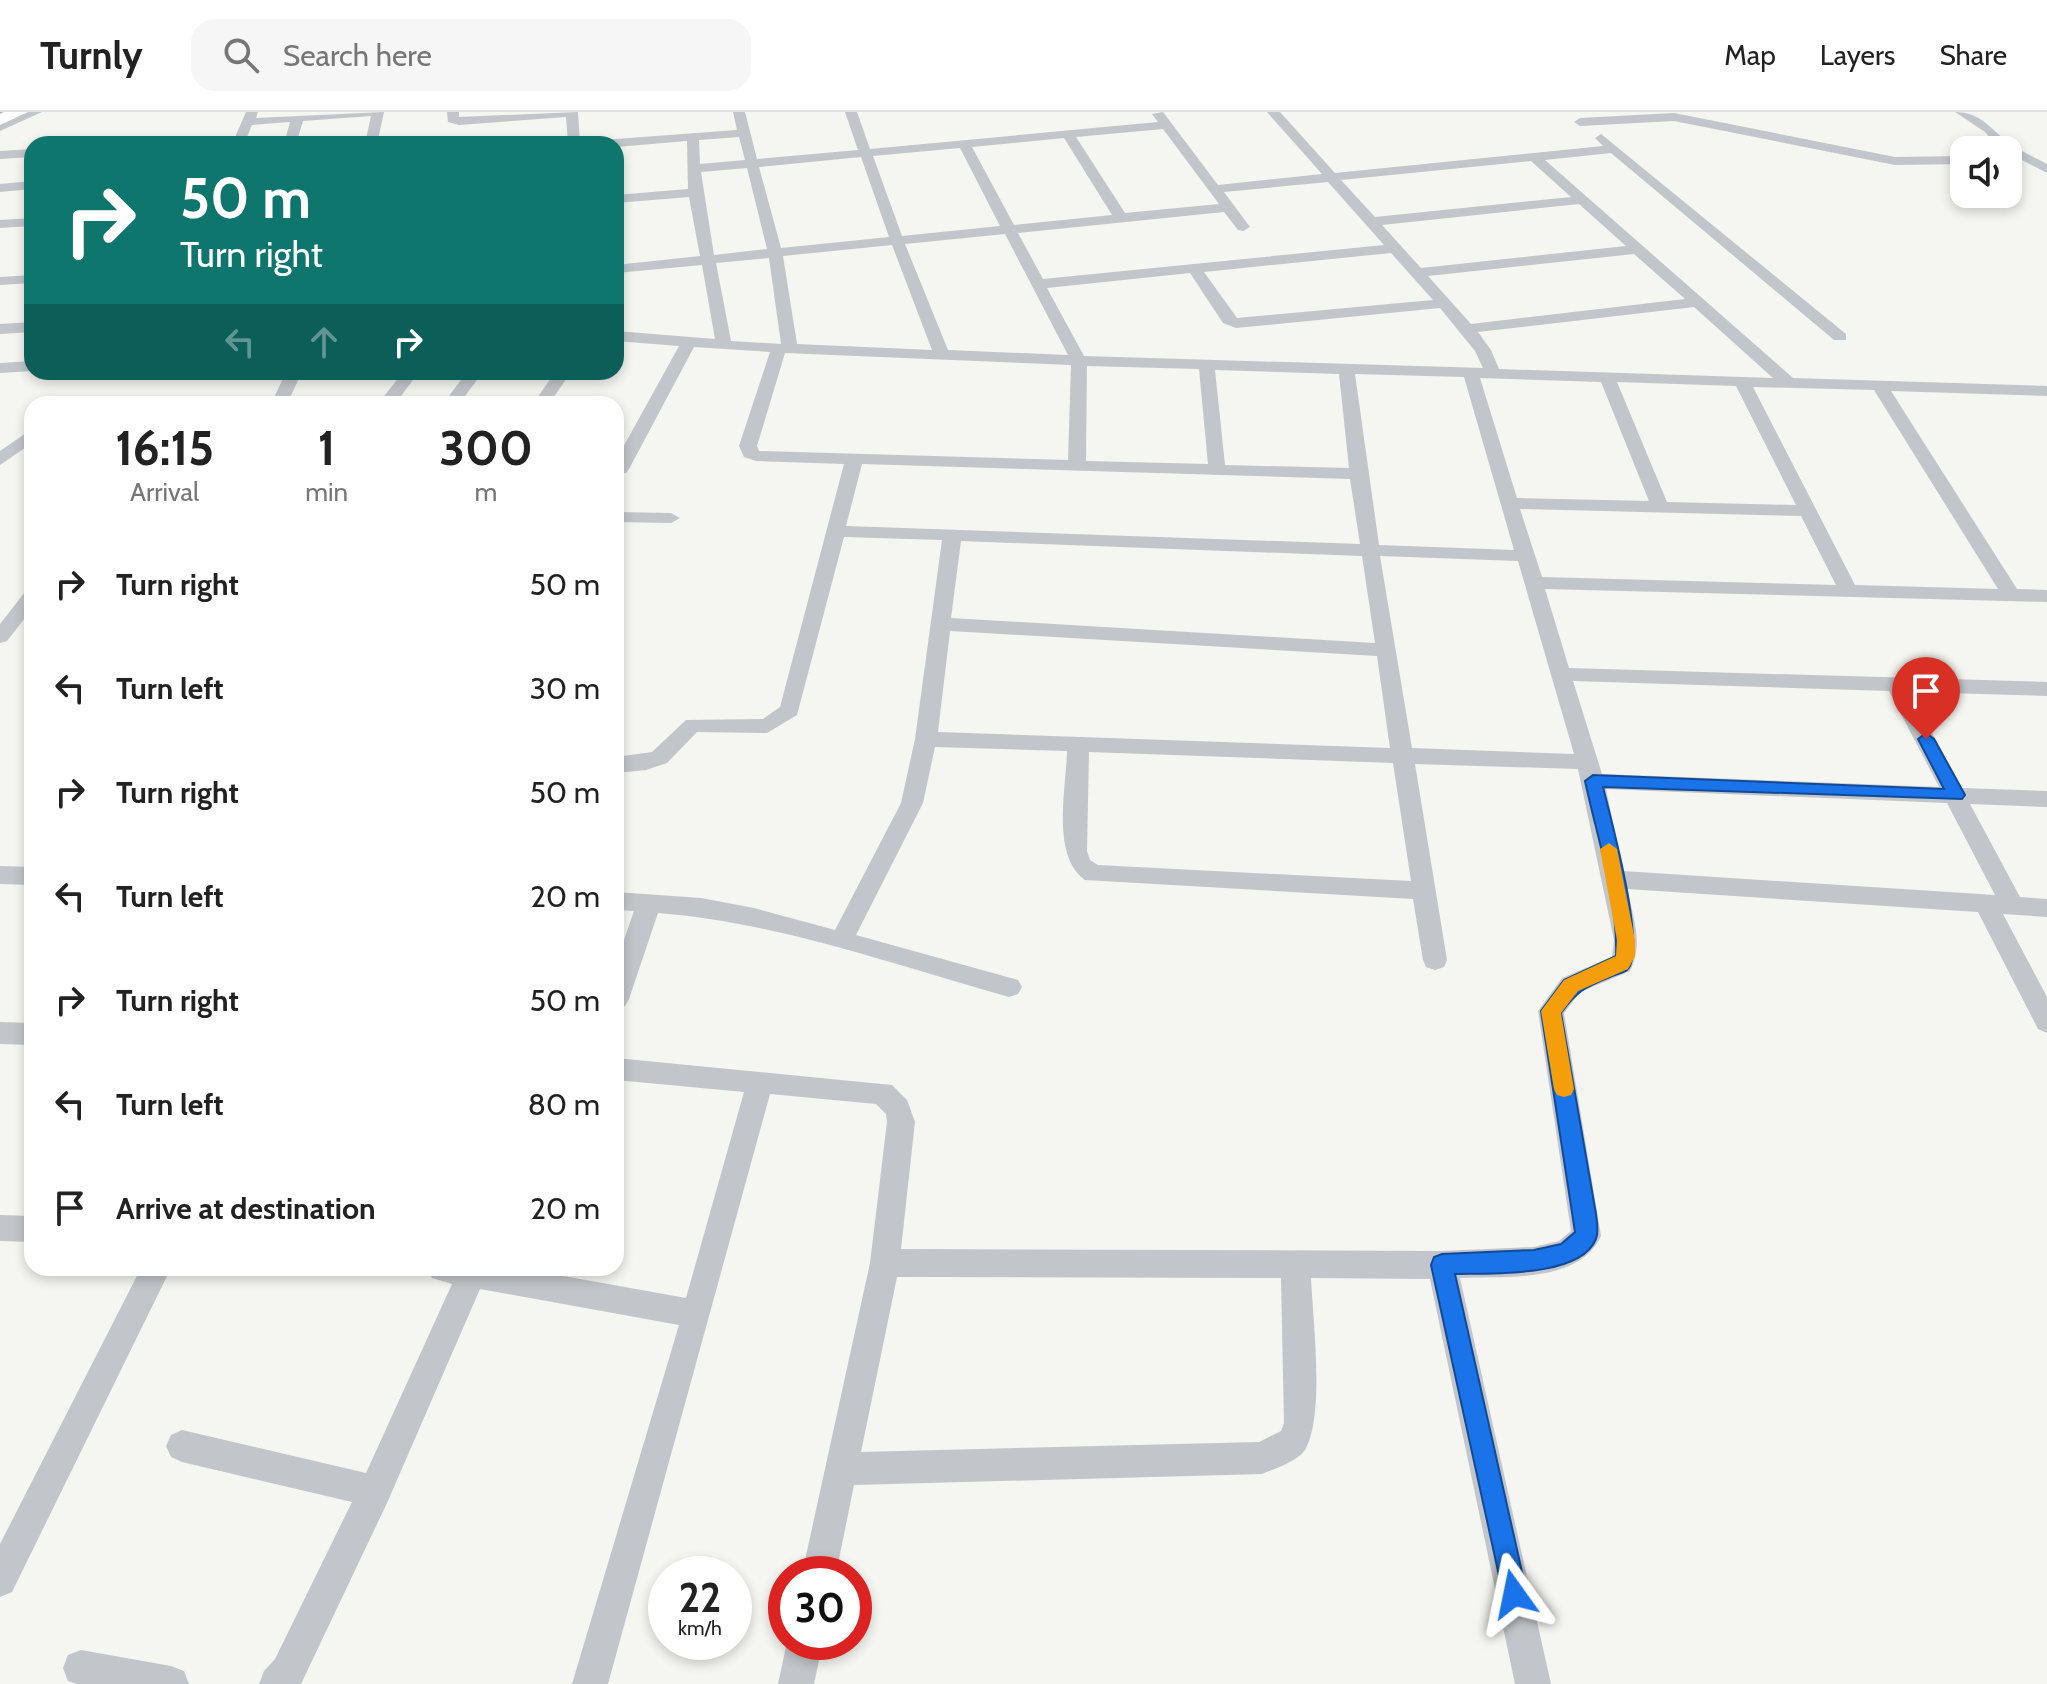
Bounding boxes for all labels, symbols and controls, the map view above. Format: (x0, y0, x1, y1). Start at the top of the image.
search box (191, 19, 751, 91)
text: Turnly (40, 32, 143, 79)
icon: search (219, 33, 263, 77)
text: Search here (283, 37, 432, 74)
text: Map (1724, 38, 1776, 72)
text: Layers (1820, 38, 1895, 72)
text: Share (1939, 38, 2007, 72)
map controls (1950, 136, 2022, 208)
button: sound (1950, 136, 2022, 208)
text: 50 m (180, 164, 311, 232)
icon: right (48, 168, 152, 272)
text: Turn right (180, 232, 323, 276)
icon: left (218, 320, 262, 364)
icon: ahead (302, 320, 346, 364)
icon: right (386, 320, 430, 364)
text: 16:15 (115, 419, 214, 477)
text: 1 (318, 419, 335, 477)
text: 300 (439, 419, 533, 477)
text: Arrival (130, 476, 199, 508)
text: min (305, 476, 348, 508)
text: m (475, 476, 497, 508)
icon: right (48, 562, 92, 606)
text: Turn right (116, 566, 239, 603)
text: 50 m (530, 566, 600, 603)
pin (1892, 657, 1960, 739)
icon: left (48, 666, 92, 710)
icon: arrive (1904, 669, 1948, 713)
text: Turn left (116, 670, 224, 707)
text: 30 m (530, 670, 600, 707)
icon: right (48, 770, 92, 814)
text: Turn right (116, 774, 239, 811)
text: 50 m (530, 774, 600, 811)
icon: left (48, 874, 92, 918)
text: Turn left (116, 878, 224, 915)
text: 20 m (530, 878, 600, 915)
icon: right (48, 978, 92, 1022)
text: Turn right (116, 982, 239, 1019)
text: 50 m (530, 982, 600, 1019)
icon: left (48, 1082, 92, 1126)
text: Turn left (116, 1086, 224, 1123)
text: 80 m (528, 1086, 600, 1123)
icon: arrive (48, 1186, 92, 1230)
text: Arrive at destination (116, 1190, 376, 1227)
text: 20 m (530, 1190, 600, 1227)
position arrow (1472, 1552, 1556, 1636)
speed limit sign: 30 (768, 1556, 872, 1660)
text: 22 (679, 1573, 721, 1622)
text: km/h (678, 1616, 722, 1640)

